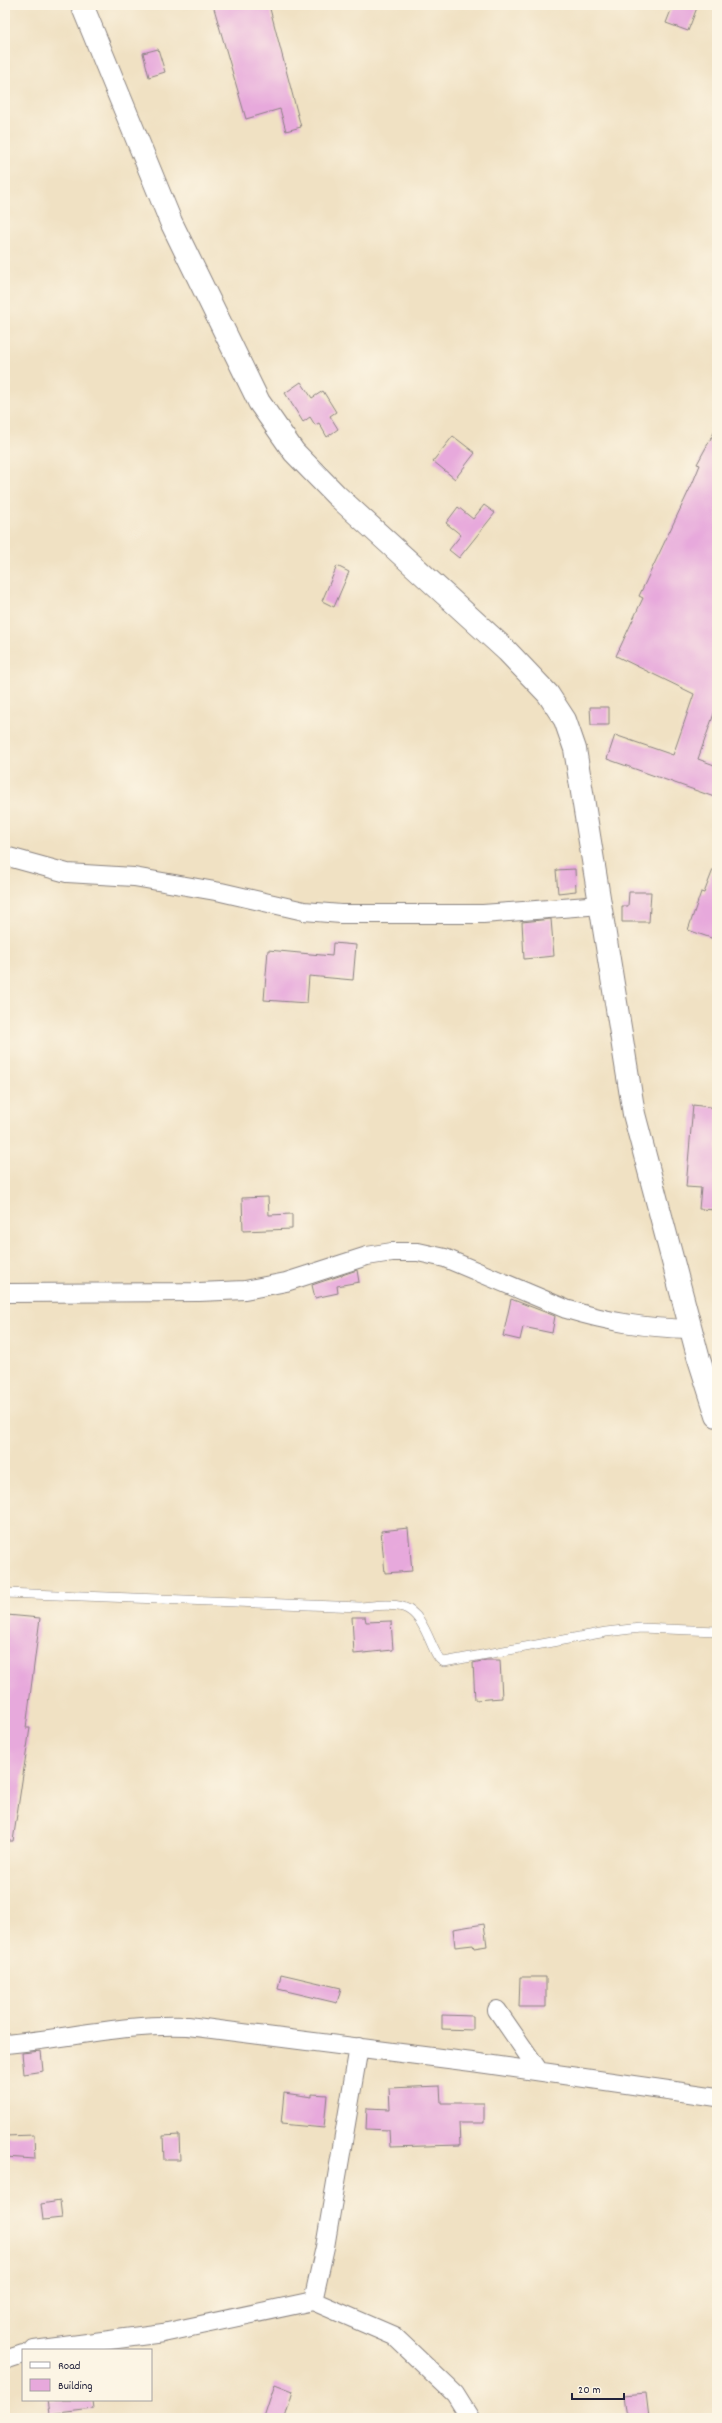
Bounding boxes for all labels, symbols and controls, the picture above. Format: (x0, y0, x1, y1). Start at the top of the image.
legend (22, 2349, 152, 2401)
text: Road (58, 2358, 80, 2375)
scale bar (572, 2375, 624, 2401)
text: Building (58, 2378, 93, 2395)
text: 20 m (578, 2382, 601, 2399)

